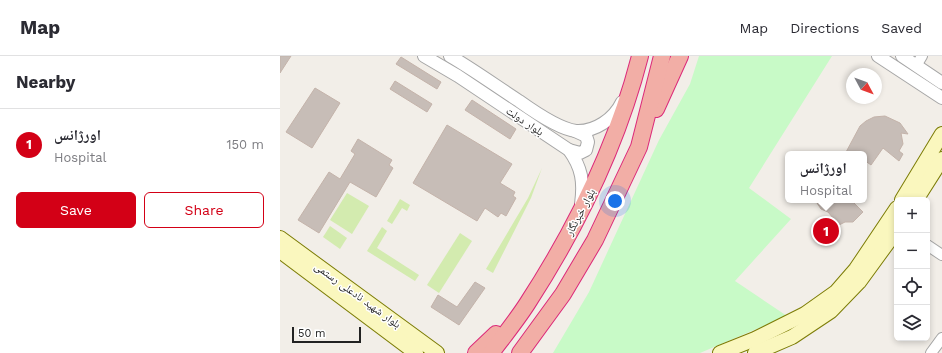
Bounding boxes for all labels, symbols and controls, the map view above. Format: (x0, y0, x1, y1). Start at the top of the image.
text: Map (20, 16, 60, 39)
text: Map (740, 20, 768, 36)
text: Directions (790, 20, 859, 36)
text: Saved (881, 20, 922, 36)
north arrow (846, 68, 882, 104)
text: Nearby (16, 72, 75, 92)
street label: بلوار دولت (503, 104, 546, 139)
text: اورژانس (54, 126, 101, 144)
text: 1 (26, 137, 32, 152)
text: 150 m (226, 137, 264, 152)
text: Hospital (54, 150, 106, 165)
popup (785, 151, 867, 203)
text: اورژانس (800, 159, 847, 177)
text: Hospital (800, 183, 852, 198)
street label: بلوار خبرنگار (562, 187, 598, 239)
your location (605, 191, 625, 211)
button: Save (16, 192, 136, 228)
button: Share (144, 192, 264, 228)
map controls (894, 197, 930, 341)
button: + (894, 197, 930, 233)
pin: 1 (813, 216, 839, 246)
button: − (894, 233, 930, 269)
street label: بلوار شهید نادعلی رستمی (312, 260, 403, 331)
button: locate (894, 269, 930, 305)
button: layers (894, 305, 930, 341)
scale bar (292, 325, 361, 344)
text: 50 m (298, 327, 325, 340)

